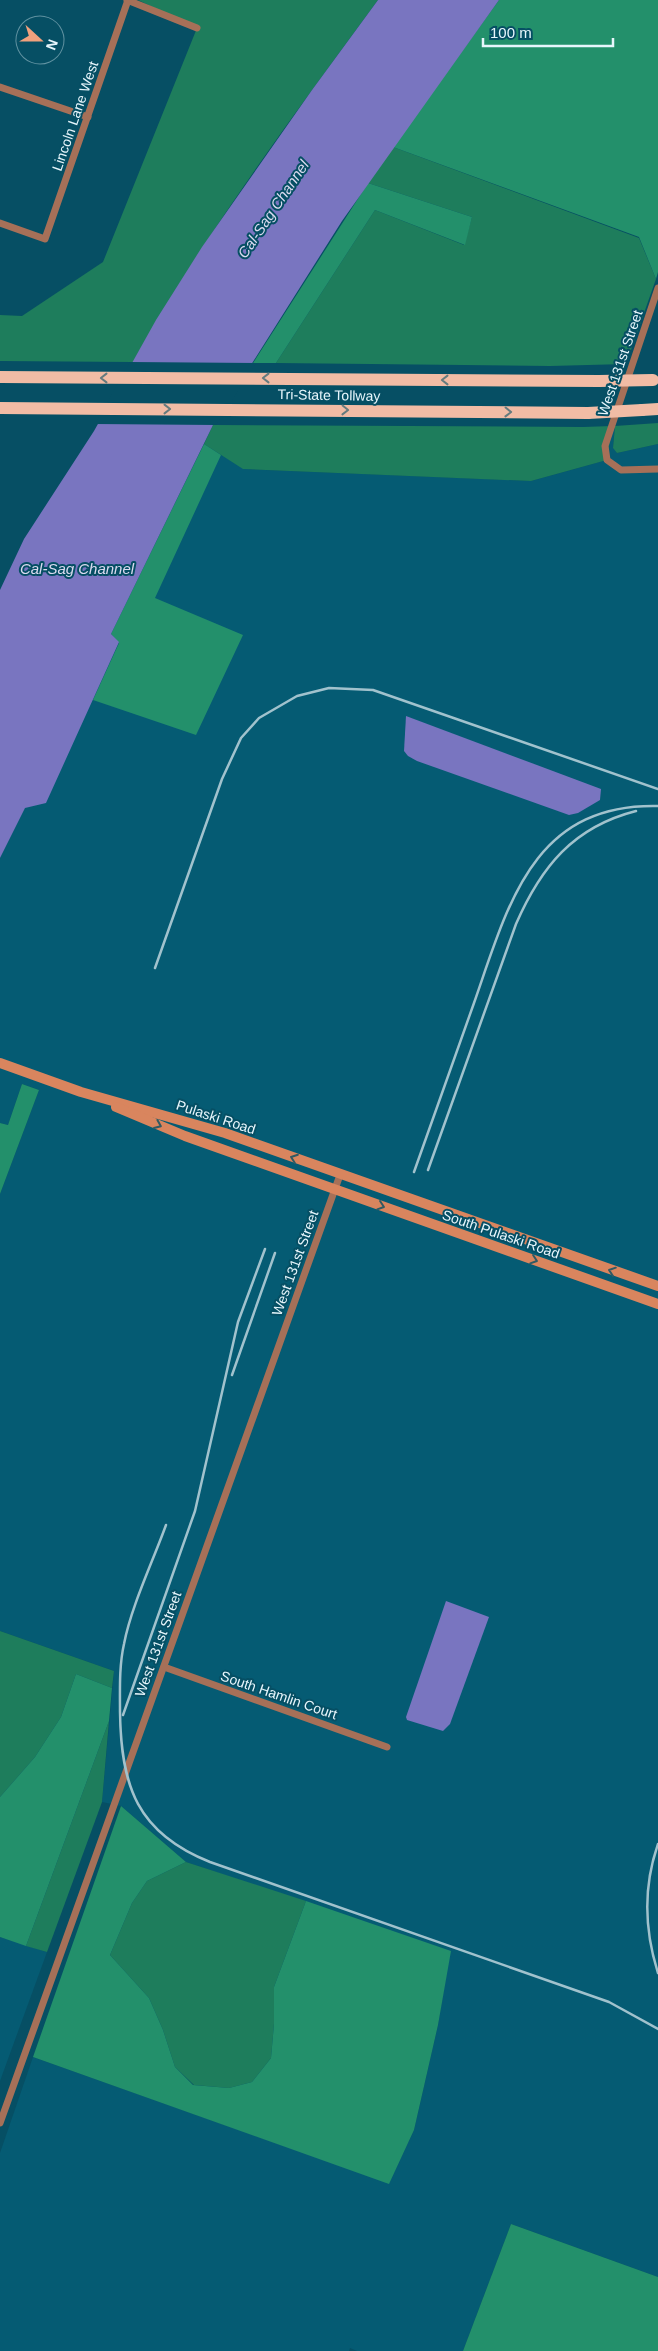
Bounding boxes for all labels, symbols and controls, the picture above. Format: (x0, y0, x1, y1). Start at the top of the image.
north arrow (15, 15, 65, 65)
scale bar (483, 15, 613, 47)
text: 100 m (490, 24, 532, 41)
text: N (43, 37, 61, 52)
street label: Lincoln Lane West (49, 59, 101, 173)
water label: Cal-Sag Channel (234, 156, 312, 261)
street label: West 131st Street (594, 308, 646, 418)
one-way arrow (99, 372, 107, 383)
one-way arrow (262, 373, 270, 383)
one-way arrow (441, 375, 448, 385)
street label: Tri-State Tollway (278, 386, 380, 404)
one-way arrow (164, 404, 172, 414)
one-way arrow (342, 405, 350, 415)
one-way arrow (504, 407, 512, 417)
water label: Cal-Sag Channel (20, 560, 135, 577)
street label: Pulaski Road (174, 1097, 258, 1137)
one-way arrow (153, 1118, 162, 1129)
one-way arrow (291, 1154, 299, 1164)
one-way arrow (376, 1200, 385, 1210)
street label: South Pulaski Road (440, 1206, 562, 1262)
street label: West 131st Street (268, 1208, 322, 1318)
one-way arrow (529, 1254, 538, 1264)
one-way arrow (608, 1266, 617, 1276)
street label: West 131st Street (131, 1589, 185, 1699)
street label: South Hamlin Court (219, 1668, 339, 1722)

